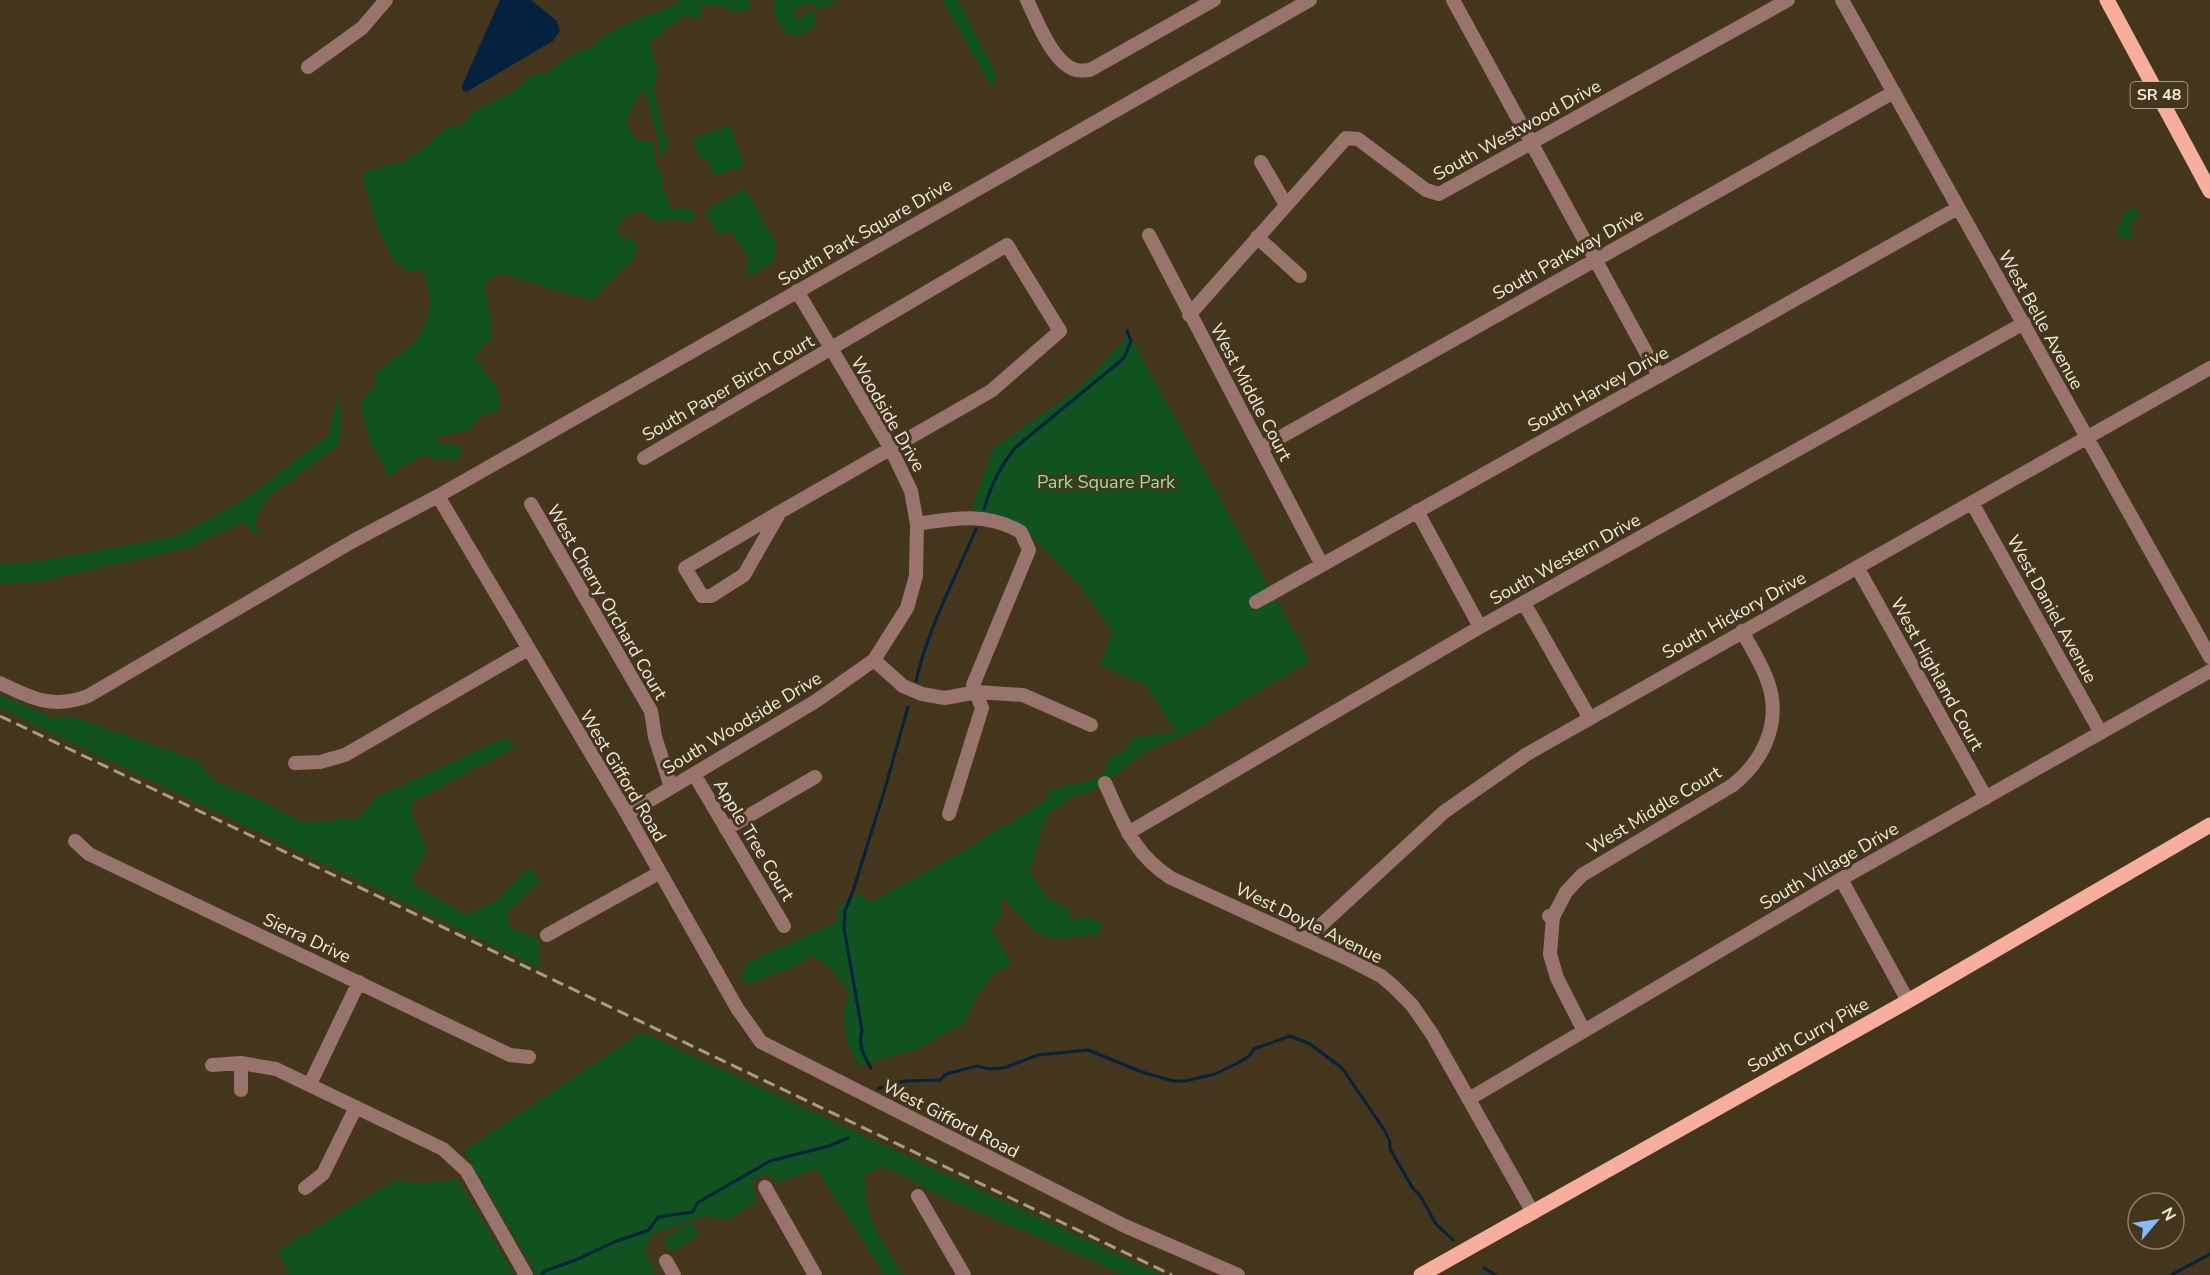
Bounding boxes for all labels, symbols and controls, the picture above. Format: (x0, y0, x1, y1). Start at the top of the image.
street label: South Westwood Drive (1429, 74, 1605, 186)
road number: SR 48 (2130, 82, 2188, 108)
street label: South Park Square Drive (774, 172, 956, 292)
street label: South Parkway Drive (1488, 203, 1648, 305)
street label: West Belle Avenue (1993, 246, 2089, 394)
street label: West Middle Court (1205, 319, 1298, 466)
street label: South Paper Birch Court (638, 329, 819, 447)
street label: South Harvey Drive (1523, 340, 1673, 438)
street label: Woodside Drive (845, 352, 931, 476)
park label: Park Square Park (1037, 470, 1176, 494)
street label: West Cherry Orchard Court (541, 500, 673, 705)
street label: South Western Drive (1485, 508, 1645, 610)
street label: West Daniel Avenue (2001, 531, 2103, 687)
street label: South Hickory Drive (1658, 566, 1810, 664)
street label: West Highland Court (1885, 593, 1989, 755)
street label: South Woodside Drive (658, 666, 826, 780)
street label: West Gifford Road (574, 706, 672, 846)
street label: West Middle Court (1582, 760, 1726, 860)
street label: Apple Tree Court (708, 775, 800, 906)
street label: South Village Drive (1755, 816, 1903, 916)
street label: West Doyle Avenue (1231, 877, 1387, 969)
street label: Sierra Drive (259, 907, 355, 969)
street label: South Curry Pike (1743, 992, 1873, 1078)
street label: West Gifford Road (879, 1074, 1023, 1164)
north arrow (2126, 1191, 2186, 1251)
text: N (2156, 1204, 2181, 1225)

